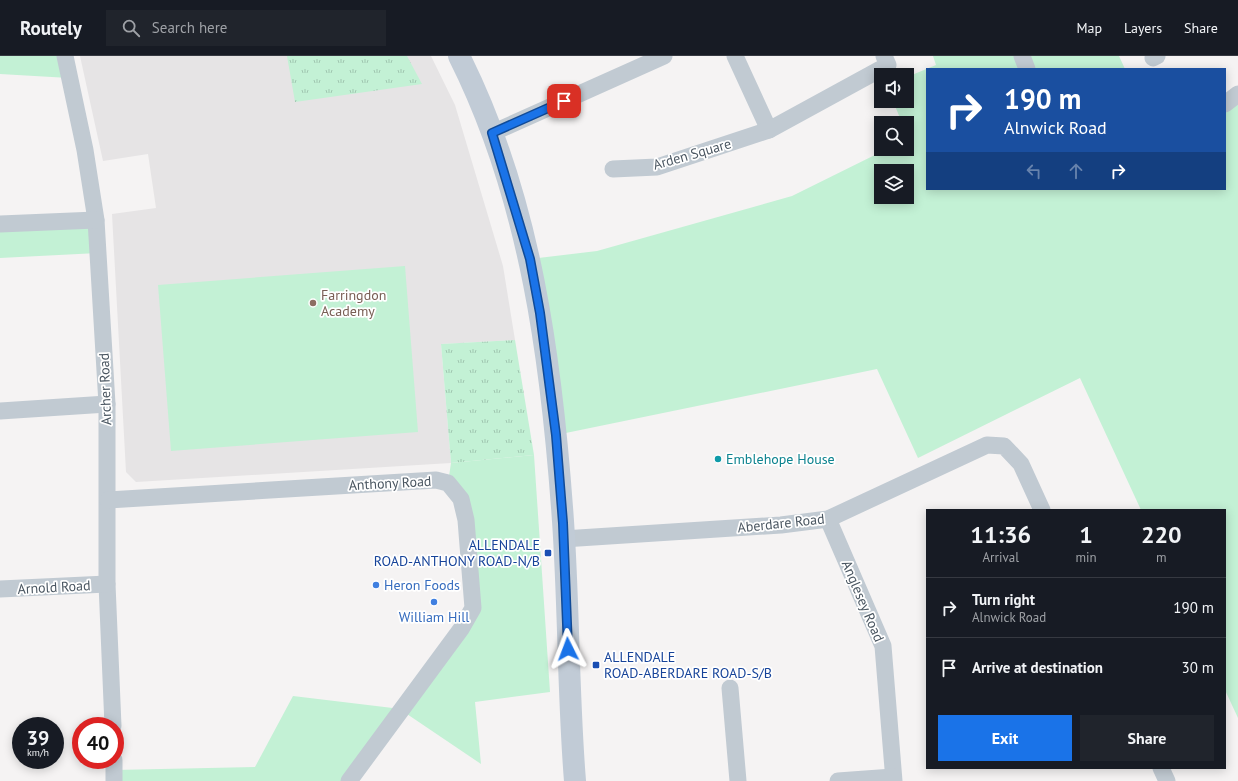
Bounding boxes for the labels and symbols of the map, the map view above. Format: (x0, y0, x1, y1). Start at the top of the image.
pin (547, 84, 581, 118)
street label: Arden Square (651, 134, 733, 174)
place label: Farringdon Academy (321, 286, 386, 320)
marker: Farringdon Academy (308, 298, 318, 308)
street label: Archer Road (95, 353, 115, 425)
place label: Emblehope House (726, 450, 835, 468)
marker: Emblehope House (713, 454, 723, 464)
street label: Anthony Road (348, 472, 432, 494)
street label: Aberdare Road (737, 509, 825, 537)
place label: ALLENDALE ROAD-ANTHONY ROAD-N/B (374, 536, 540, 570)
marker: ALLENDALE ROAD-ANTHONY ROAD-N/B (543, 548, 553, 558)
street label: Anglesey Road (838, 558, 888, 644)
street label: Arnold Road (17, 576, 91, 598)
place label: Heron Foods (384, 576, 460, 594)
marker: Heron Foods (371, 580, 381, 590)
marker: William Hill (429, 597, 439, 607)
place label: William Hill (399, 608, 469, 626)
position arrow (547, 628, 589, 670)
place label: ALLENDALE ROAD-ABERDARE ROAD-S/B (604, 648, 772, 682)
marker: ALLENDALE ROAD-ABERDARE ROAD-S/B (591, 660, 601, 670)
speed limit sign: 40 (72, 717, 124, 769)

